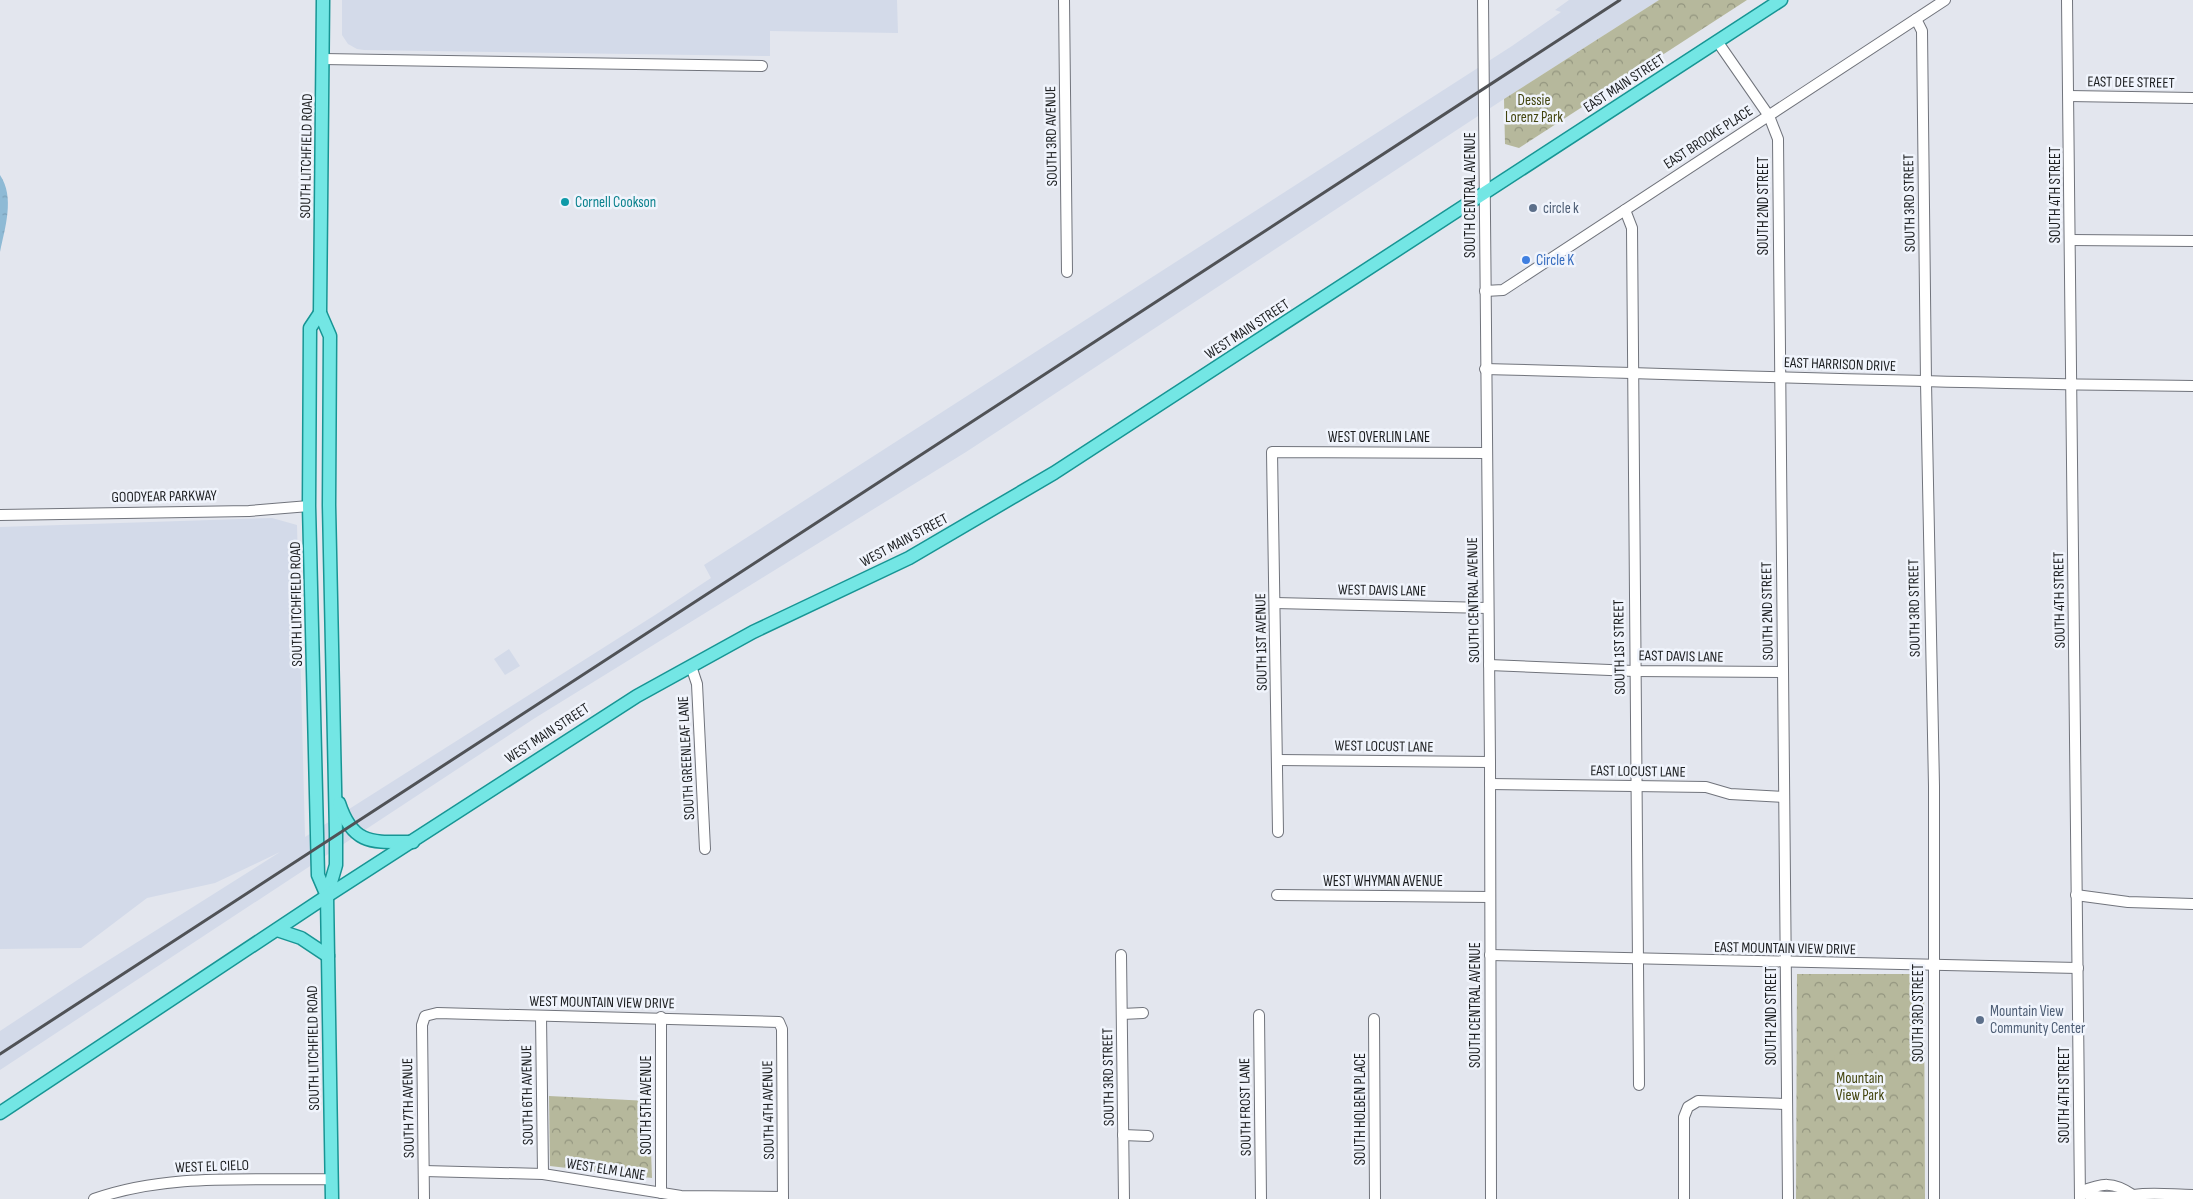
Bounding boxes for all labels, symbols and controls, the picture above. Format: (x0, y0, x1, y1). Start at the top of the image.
street label: EAST MAIN STREET (1580, 50, 1669, 117)
street label: EAST DEE STREET (2087, 72, 2175, 93)
street label: SOUTH 3RD AVENUE (1041, 86, 1062, 186)
park label: Dessie Lorenz Park (1505, 91, 1563, 127)
street label: SOUTH LITCHFIELD ROAD (296, 93, 317, 219)
street label: EAST BROOKE PLACE (1660, 102, 1756, 173)
street label: SOUTH CENTRAL AVENUE (1461, 132, 1480, 258)
street label: SOUTH 4TH STREET (2046, 147, 2065, 243)
street label: SOUTH 3RD STREET (1899, 154, 1920, 252)
street label: SOUTH 2ND STREET (1754, 157, 1773, 255)
place label: Cornell Cookson (575, 193, 656, 212)
marker: Cornell Cookson (559, 196, 571, 208)
place label: circle k (1543, 199, 1579, 218)
marker: circle k (1527, 202, 1539, 214)
place label: Circle K (1536, 251, 1574, 270)
marker: Circle K (1520, 254, 1532, 266)
street label: WEST MAIN STREET (1201, 295, 1293, 364)
street label: EAST HARRISON DRIVE (1784, 353, 1896, 376)
street label: WEST OVERLIN LANE (1328, 428, 1430, 447)
street label: GOODYEAR PARKWAY (111, 486, 218, 507)
street label: WEST MAIN STREET (857, 509, 951, 572)
street label: SOUTH CENTRAL AVENUE (1463, 537, 1484, 663)
street label: SOUTH LITCHFIELD ROAD (286, 541, 307, 667)
street label: SOUTH 4TH STREET (2049, 551, 2070, 649)
street label: SOUTH 3RD STREET (1904, 559, 1925, 657)
street label: SOUTH 2ND STREET (1757, 561, 1778, 660)
street label: WEST DAVIS LANE (1338, 580, 1426, 601)
street label: SOUTH 1ST AVENUE (1251, 593, 1272, 691)
street label: SOUTH 1ST STREET (1609, 599, 1630, 695)
street label: EAST DAVIS LANE (1638, 646, 1724, 667)
street label: SOUTH GREENLEAF LANE (674, 696, 699, 820)
street label: WEST MAIN STREET (501, 699, 593, 768)
street label: WEST LOCUST LANE (1334, 736, 1434, 757)
street label: EAST LOCUST LANE (1590, 761, 1686, 782)
street label: WEST WHYMAN AVENUE (1323, 872, 1443, 891)
street label: EAST MOUNTAIN VIEW DRIVE (1714, 938, 1856, 959)
street label: SOUTH CENTRAL AVENUE (1466, 942, 1485, 1068)
street label: SOUTH 3RD STREET (1909, 964, 1928, 1062)
street label: SOUTH 2ND STREET (1762, 967, 1781, 1065)
street label: SOUTH LITCHFIELD ROAD (303, 985, 324, 1111)
street label: WEST MOUNTAIN VIEW DRIVE (529, 992, 675, 1013)
place label: Mountain View Community Center (1990, 1002, 2086, 1038)
marker: Mountain View Community Center (1974, 1014, 1986, 1026)
street label: SOUTH 3RD STREET (1098, 1028, 1119, 1126)
street label: SOUTH 6TH AVENUE (517, 1045, 538, 1145)
street label: SOUTH 4TH STREET (2055, 1047, 2074, 1143)
street label: SOUTH HOLBEN PLACE (1351, 1053, 1370, 1165)
street label: SOUTH 5TH AVENUE (637, 1055, 656, 1155)
street label: SOUTH 7TH AVENUE (398, 1058, 419, 1158)
street label: SOUTH FROST LANE (1235, 1058, 1256, 1156)
street label: SOUTH 4TH AVENUE (758, 1060, 779, 1160)
park label: Mountain View Park (1836, 1069, 1884, 1105)
street label: WEST ELM LANE (565, 1154, 647, 1185)
street label: WEST EL CIELO (175, 1156, 249, 1177)

